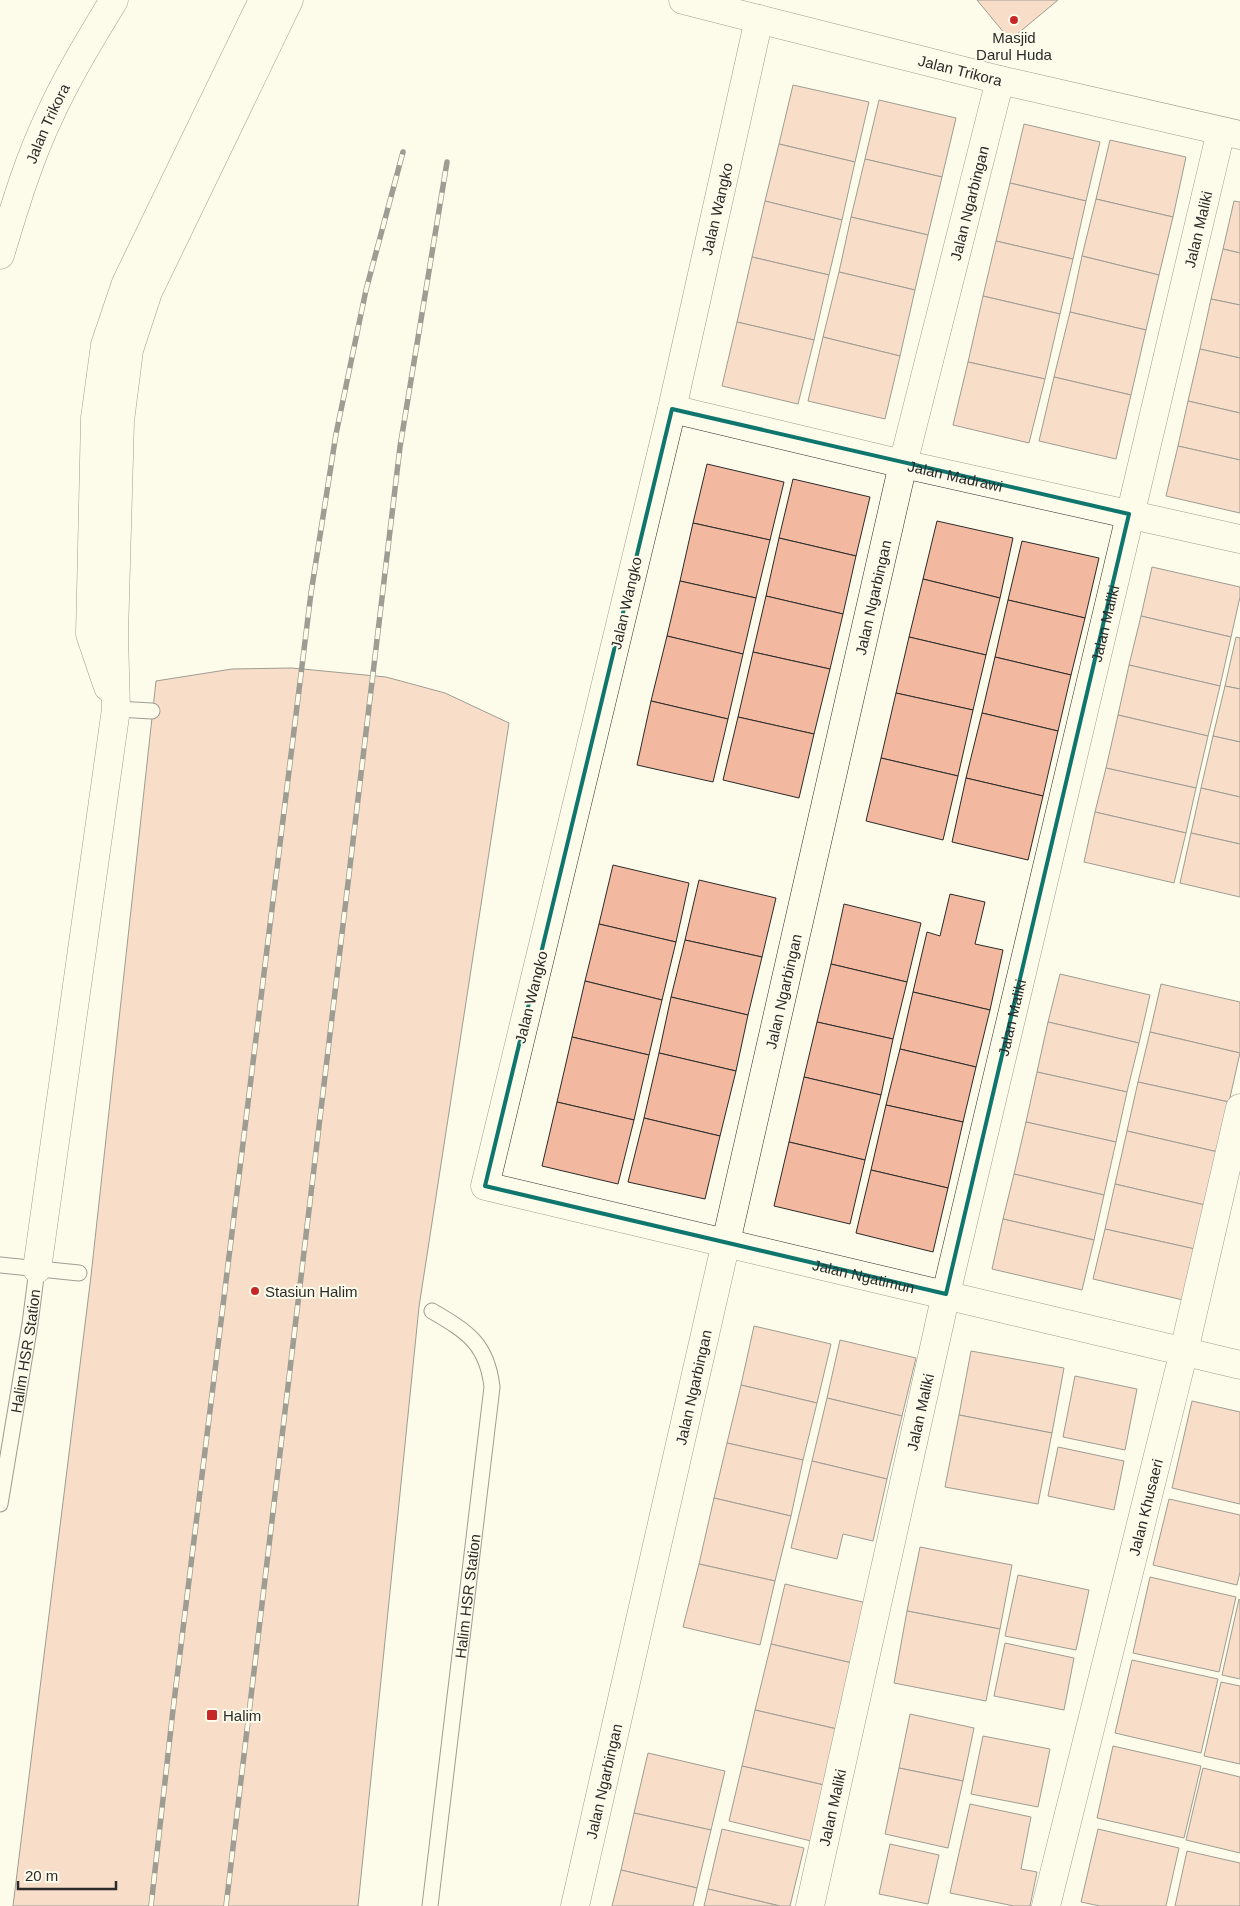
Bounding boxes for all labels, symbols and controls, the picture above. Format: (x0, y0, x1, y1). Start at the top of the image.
marker: Masjid Darul Huda (1008, 14, 1020, 26)
place label: Masjid Darul Huda (976, 29, 1053, 63)
street label: Jalan Trikora (917, 51, 1005, 89)
street label: Jalan Trikora (22, 80, 73, 166)
street label: Jalan Ngarbingan (946, 144, 992, 262)
street label: Jalan Wangko (698, 161, 736, 257)
street label: Jalan Maliki (1180, 189, 1215, 269)
street label: Jalan Madrawi (906, 457, 1004, 494)
street label: Jalan Ngarbingan (851, 538, 894, 657)
street label: Jalan Wangko (607, 555, 645, 651)
street label: Jalan Maliki (1087, 583, 1122, 664)
street label: Jalan Ngarbingan (762, 932, 804, 1051)
street label: Jalan Wangko (511, 949, 551, 1045)
street label: Jalan Maliki (994, 977, 1029, 1058)
street label: Jalan Ngatimun (811, 1256, 916, 1296)
place label: Stasiun Halim (265, 1283, 358, 1300)
marker: Stasiun Halim (249, 1285, 261, 1297)
street label: Halim HSR Station (7, 1288, 43, 1414)
street label: Jalan Ngarbingan (672, 1328, 714, 1446)
street label: Jalan Maliki (903, 1372, 937, 1452)
street label: Jalan Khusaeri (1125, 1457, 1165, 1557)
street label: Halim HSR Station (451, 1533, 483, 1659)
place label: Halim (223, 1707, 261, 1724)
marker: Halim (205, 1708, 219, 1722)
street label: Jalan Ngarbingan (582, 1722, 625, 1840)
street label: Jalan Maliki (815, 1767, 849, 1848)
scale bar (18, 1858, 115, 1890)
text: 20 m (25, 1867, 58, 1884)

